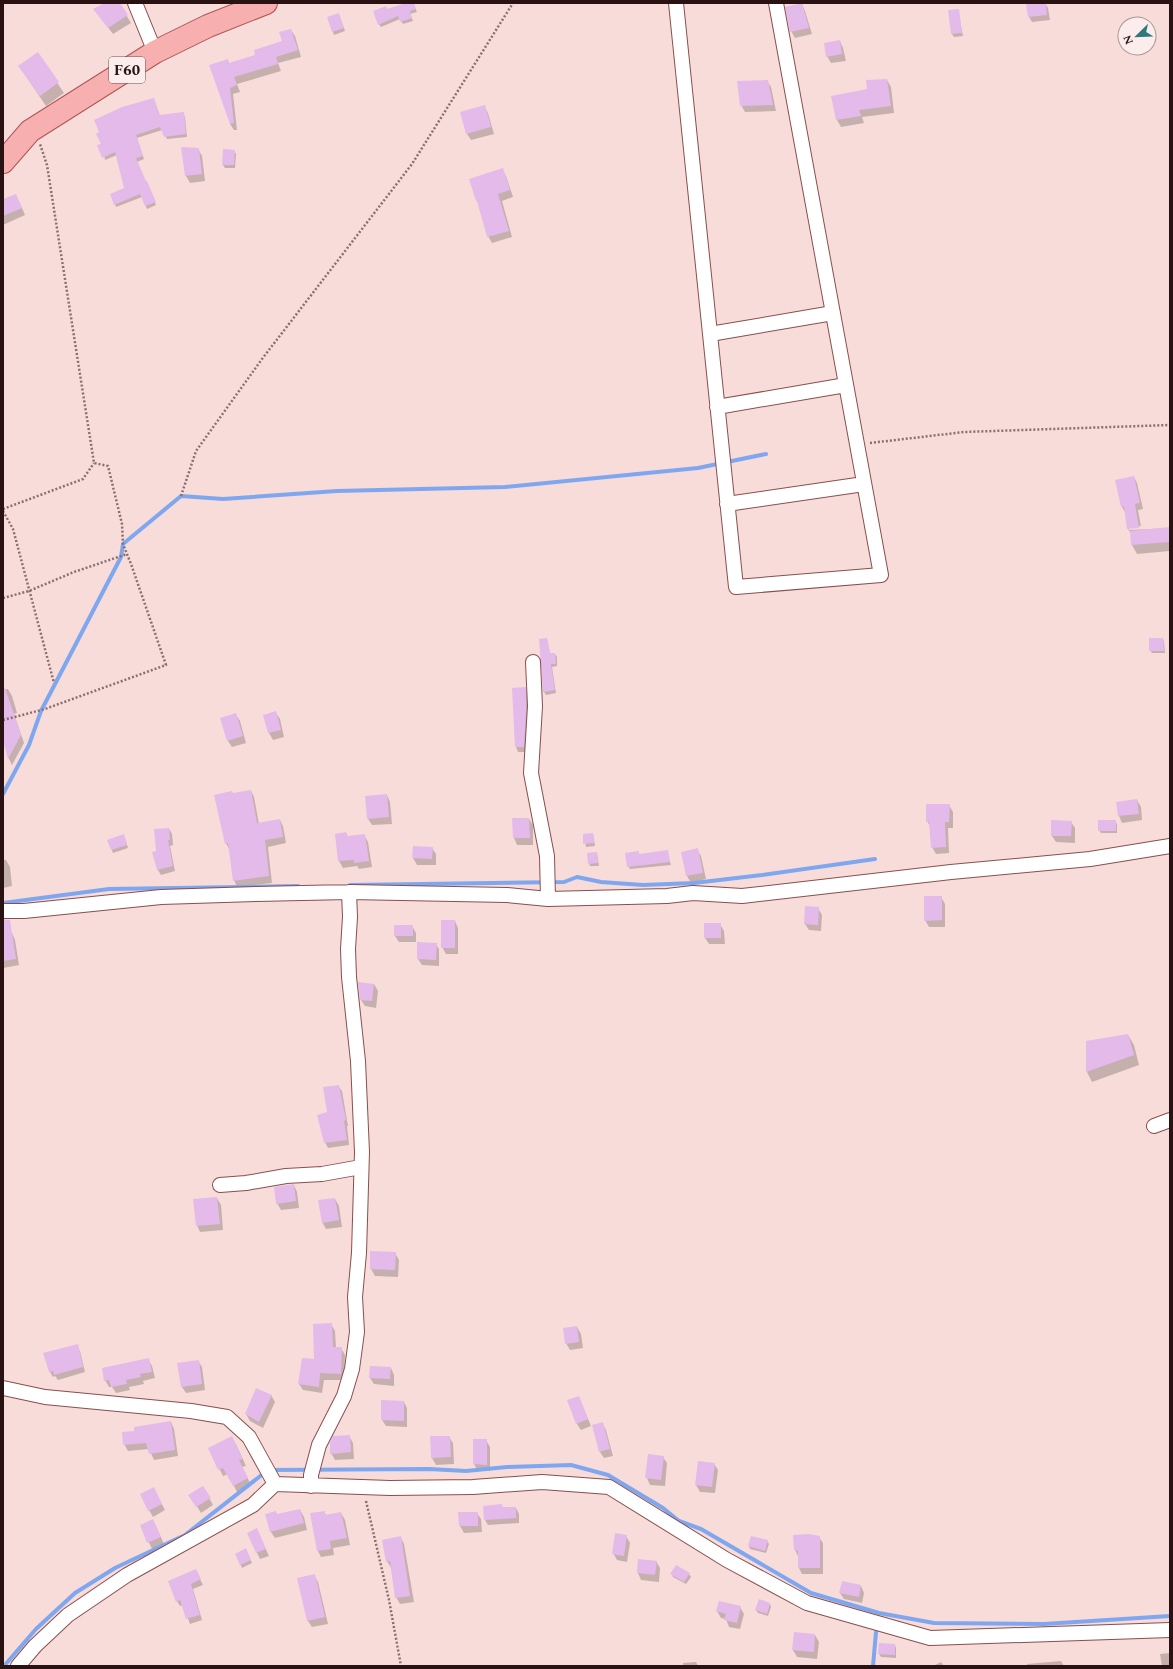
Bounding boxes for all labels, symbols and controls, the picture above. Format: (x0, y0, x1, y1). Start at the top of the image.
north arrow (1117, 16, 1157, 56)
text: N (1119, 32, 1138, 47)
road number: F60 (109, 57, 145, 83)

